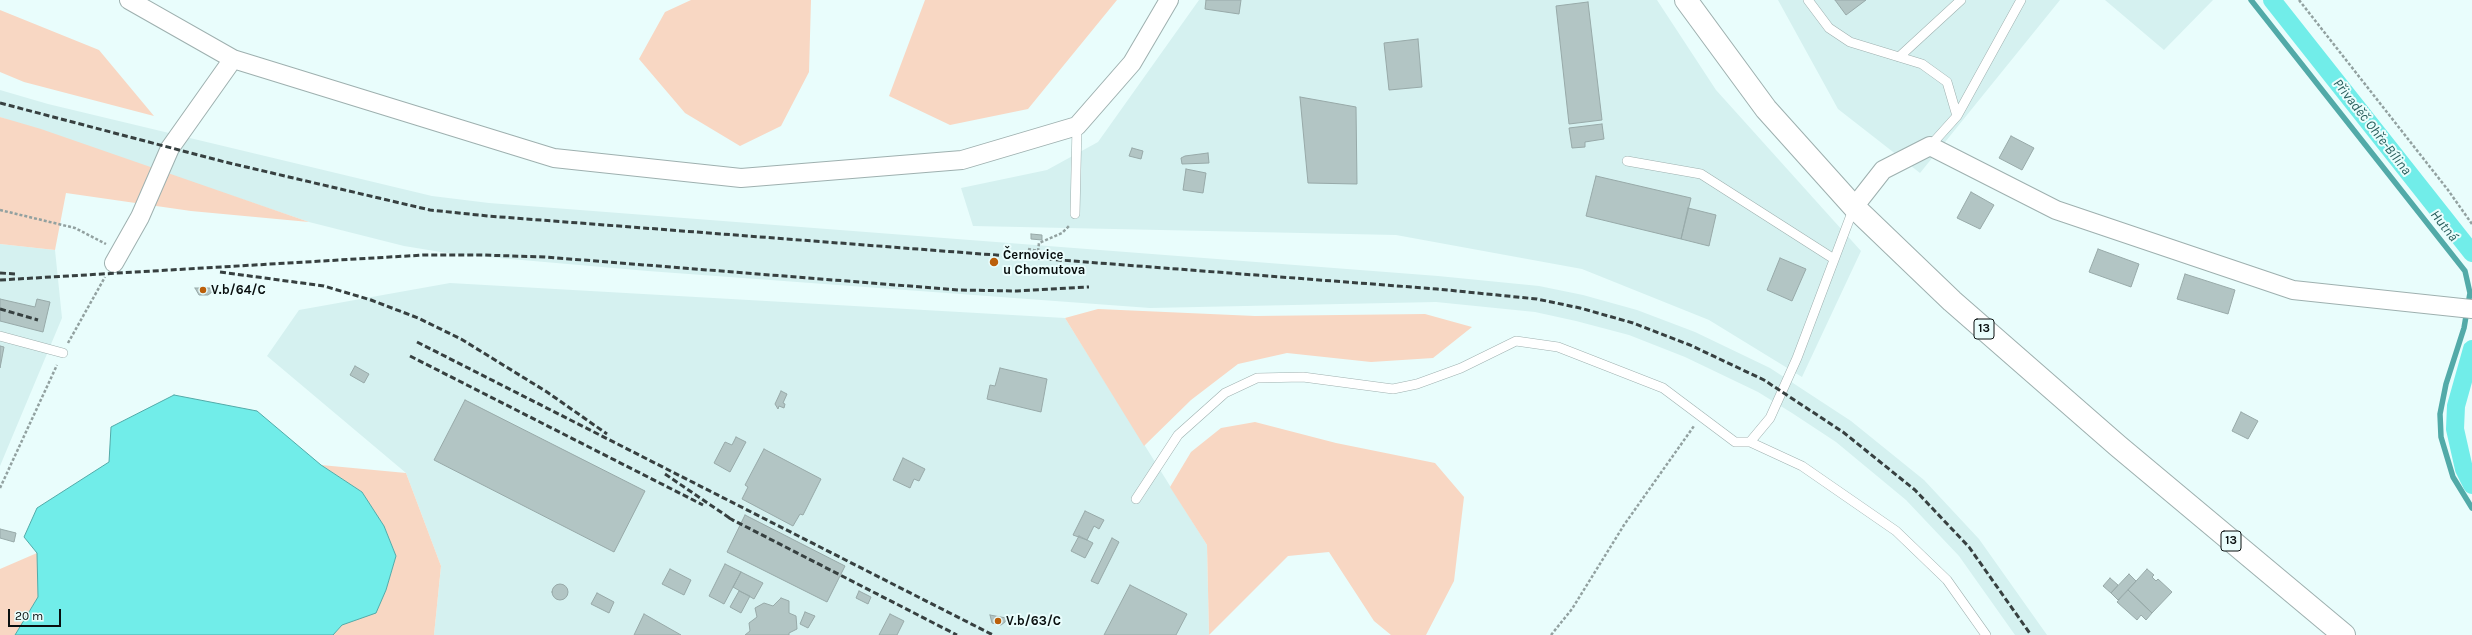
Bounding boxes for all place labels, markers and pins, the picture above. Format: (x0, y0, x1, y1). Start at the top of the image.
place label: Černovice u Chomutova (1003, 247, 1085, 278)
marker: Černovice u Chomutova (988, 256, 1000, 268)
place label: V.b/64/C (211, 282, 266, 298)
marker: V.b/64/C (198, 285, 208, 295)
place label: V.b/63/C (1006, 613, 1061, 629)
marker: V.b/63/C (993, 616, 1003, 626)

